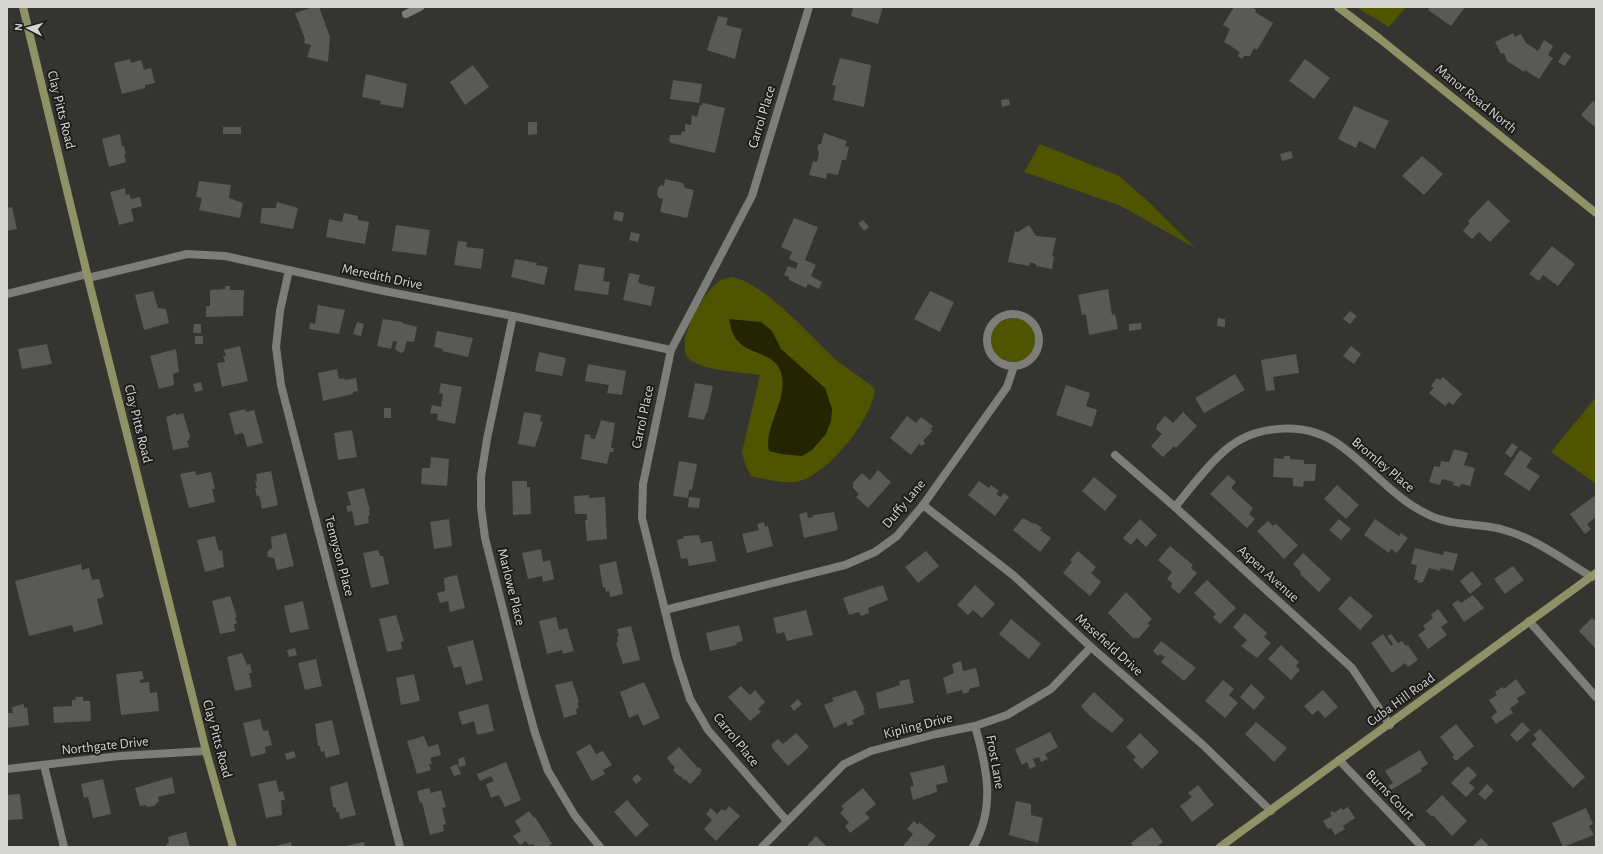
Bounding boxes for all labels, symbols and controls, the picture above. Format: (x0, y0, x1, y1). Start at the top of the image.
north arrow (8, 8, 48, 48)
text: N (13, 23, 24, 31)
street label: Manor Road North (1433, 62, 1519, 136)
street label: Clay Pitts Road (45, 69, 77, 151)
street label: Carrol Place (746, 84, 778, 150)
street label: Meredith Drive (340, 262, 424, 292)
street label: Clay Pitts Road (122, 383, 154, 465)
street label: Carrol Place (629, 384, 657, 450)
street label: Bromley Place (1349, 435, 1417, 495)
street label: Duffy Lane (880, 477, 928, 531)
street label: Tennyson Place (322, 514, 356, 598)
street label: Aspen Avenue (1235, 543, 1301, 605)
street label: Marlowe Place (495, 547, 527, 627)
street label: Masefield Drive (1073, 611, 1145, 679)
street label: Cuba Hill Road (1364, 671, 1438, 729)
street label: Clay Pitts Road (200, 698, 234, 780)
street label: Carrol Place (710, 711, 762, 769)
street label: Kipling Drive (882, 711, 954, 741)
street label: Northgate Drive (61, 734, 149, 758)
street label: Frost Lane (983, 734, 1007, 790)
street label: Burns Court (1363, 767, 1417, 823)

